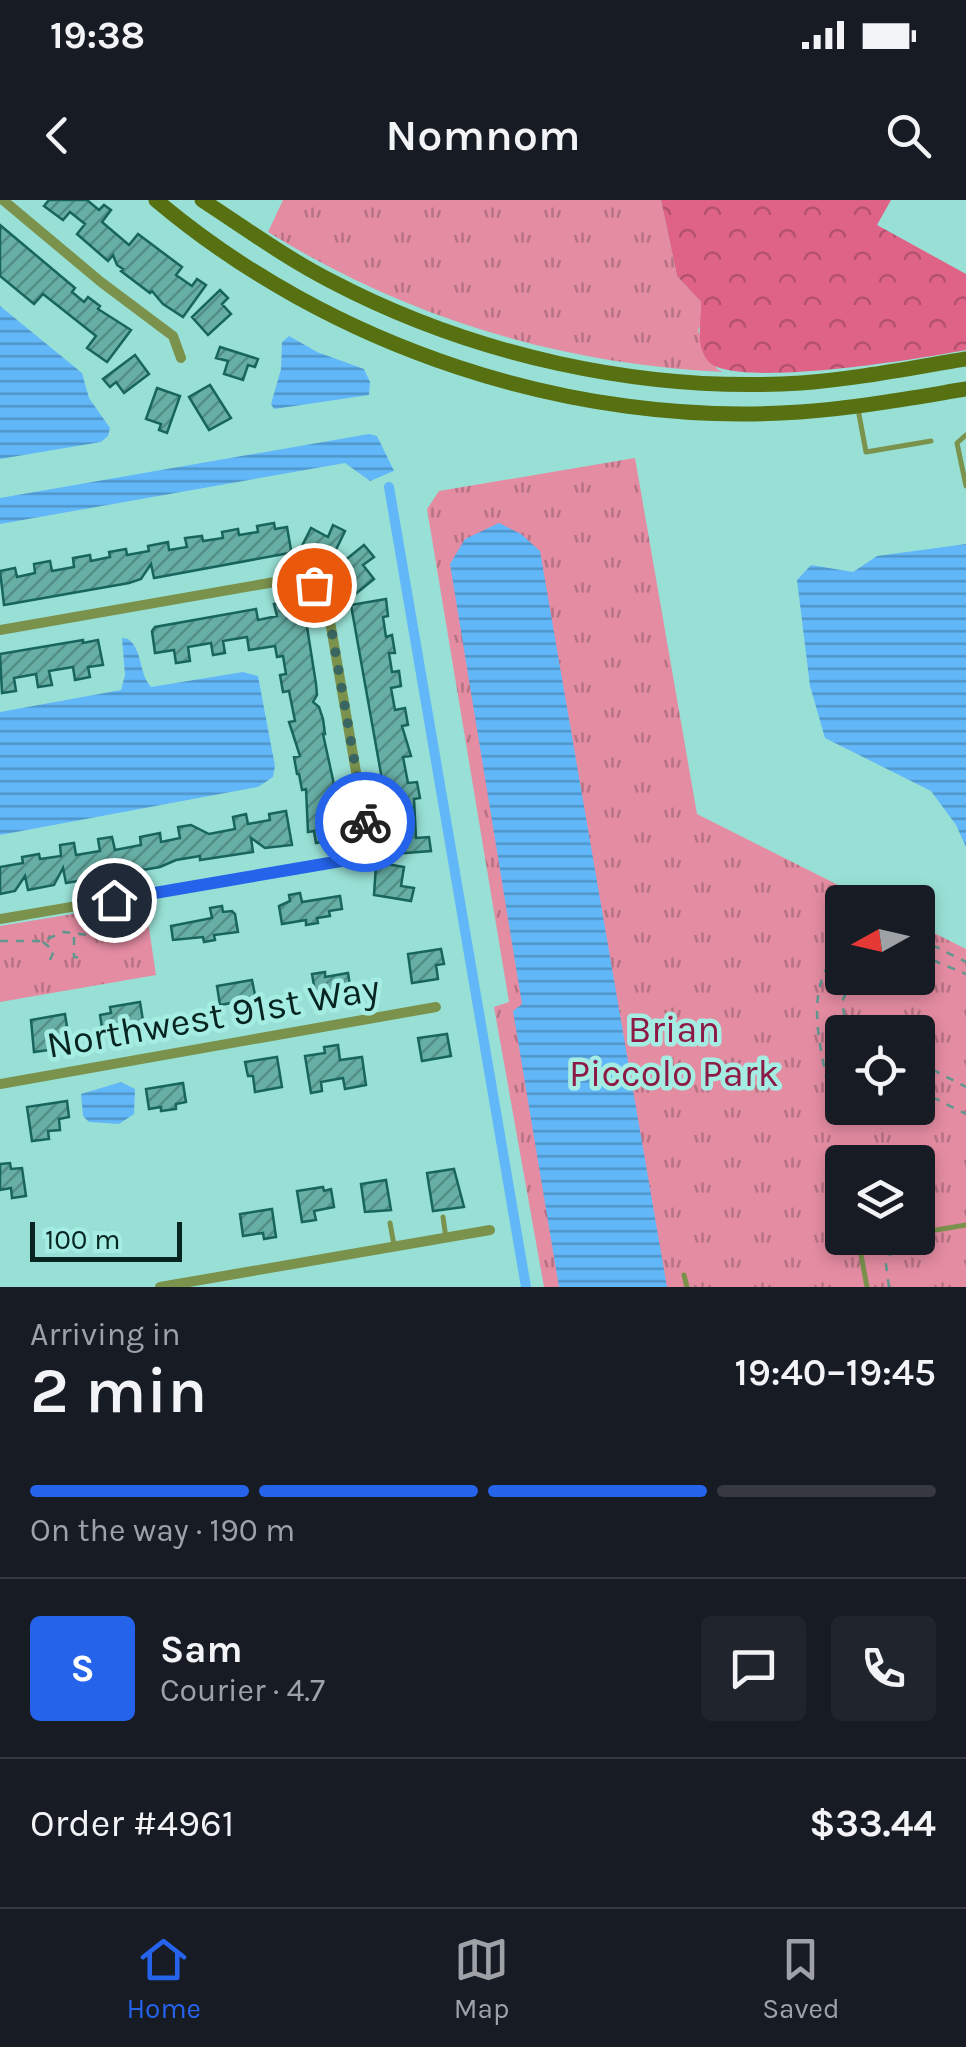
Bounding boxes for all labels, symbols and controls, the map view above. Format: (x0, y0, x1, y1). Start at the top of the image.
text: 19:38 (50, 13, 145, 58)
icon: back (30, 108, 85, 163)
icon: search (881, 108, 936, 163)
text: Nomnom (385, 109, 581, 161)
pin (272, 543, 357, 628)
icon: bag (287, 558, 342, 613)
courier (315, 772, 415, 872)
icon: bike (338, 795, 393, 850)
pin (72, 858, 157, 943)
icon: home (87, 873, 142, 928)
north arrow (825, 885, 935, 995)
map controls (825, 885, 935, 1255)
street label: Northwest 91st Way (43, 965, 383, 1068)
park label: Brian Piccolo Park (569, 1007, 779, 1096)
button: locate (825, 1015, 935, 1125)
button: layers (825, 1145, 935, 1255)
scale bar (30, 1217, 182, 1262)
text: 100 m (45, 1223, 120, 1256)
text: Arriving in (30, 1316, 181, 1353)
text: 19:40–19:45 (735, 1350, 936, 1395)
text: 2 min (30, 1352, 207, 1428)
text: On the way · 190 m (30, 1512, 295, 1549)
button: chat (701, 1616, 806, 1721)
button: phone (831, 1616, 936, 1721)
text: Sam (160, 1627, 243, 1672)
text: S (70, 1646, 95, 1691)
text: Courier · 4.7 (160, 1672, 325, 1709)
text: Order #4961 (30, 1801, 234, 1846)
text: $33.44 (809, 1801, 936, 1846)
tab: Home (126, 1932, 201, 2025)
tab: Map (454, 1932, 509, 2025)
tab: Saved (762, 1932, 840, 2025)

